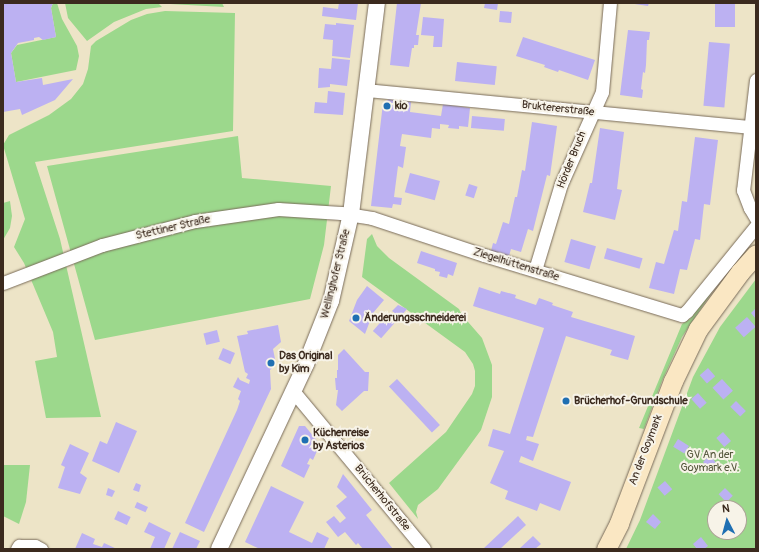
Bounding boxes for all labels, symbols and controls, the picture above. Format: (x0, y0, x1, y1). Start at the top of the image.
place label: kio (395, 99, 407, 113)
street label: Bruktererstraße (521, 99, 595, 119)
marker: kio (382, 101, 392, 111)
street label: Hörder Bruch (555, 130, 589, 190)
street label: Stettiner Straße (134, 213, 212, 243)
street label: Wellinghofer Straße (319, 228, 353, 320)
street label: Ziegelhüttenstraße (471, 246, 561, 284)
place label: Änderungsschneiderei (364, 311, 466, 325)
marker: Änderungsschneiderei (351, 313, 361, 323)
place label: Das Original by Kim (279, 350, 333, 376)
marker: Das Original by Kim (266, 358, 276, 368)
place label: Brücherhof-Grundschule (574, 394, 688, 408)
marker: Brücherhof-Grundschule (561, 396, 571, 406)
street label: An der Goymark (627, 413, 665, 487)
place label: Küchenreise by Asterios (313, 427, 369, 453)
marker: Küchenreise by Asterios (300, 435, 310, 445)
park label: GV An der Goymark e.V. (681, 449, 739, 475)
street label: Brücherhofstraße (351, 462, 413, 534)
north arrow (707, 500, 747, 540)
text: N (721, 502, 730, 515)

